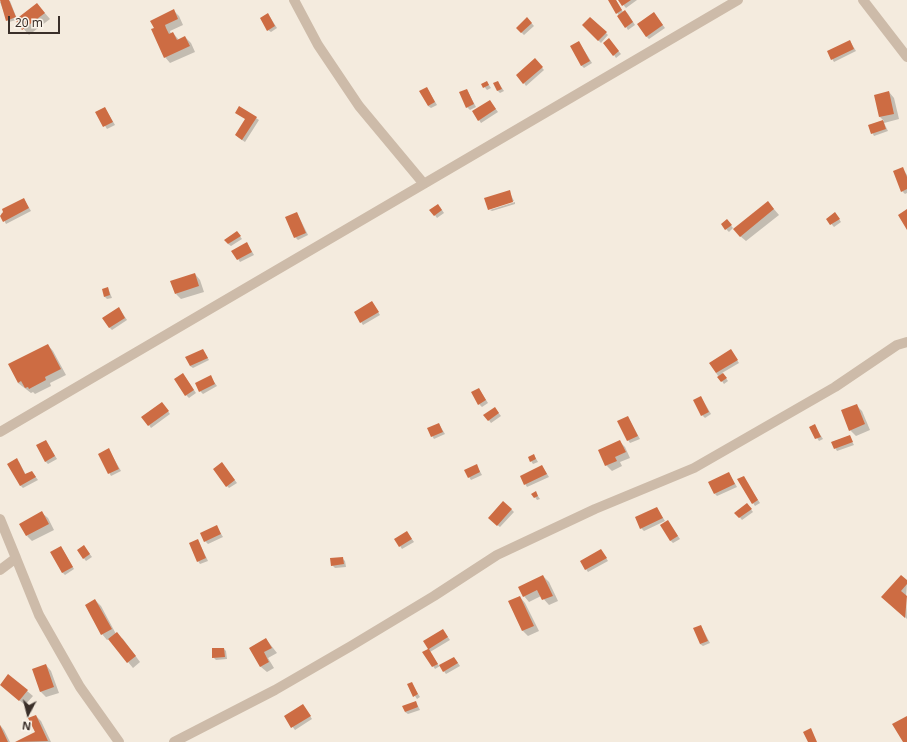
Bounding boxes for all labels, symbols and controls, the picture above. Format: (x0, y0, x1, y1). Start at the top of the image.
scale bar (10, 8, 62, 34)
text: 20 m (15, 14, 43, 31)
north arrow (8, 694, 48, 734)
text: N (21, 718, 32, 734)

